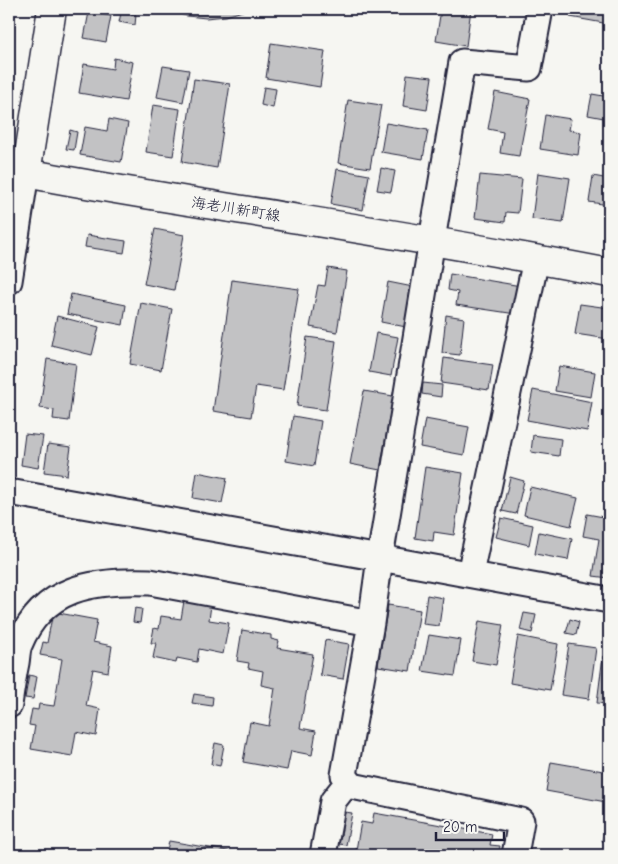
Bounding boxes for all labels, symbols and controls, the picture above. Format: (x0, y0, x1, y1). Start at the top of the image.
street label: 海老川新町線 (190, 193, 282, 225)
scale bar (436, 809, 503, 841)
text: 20 m (443, 818, 477, 836)

